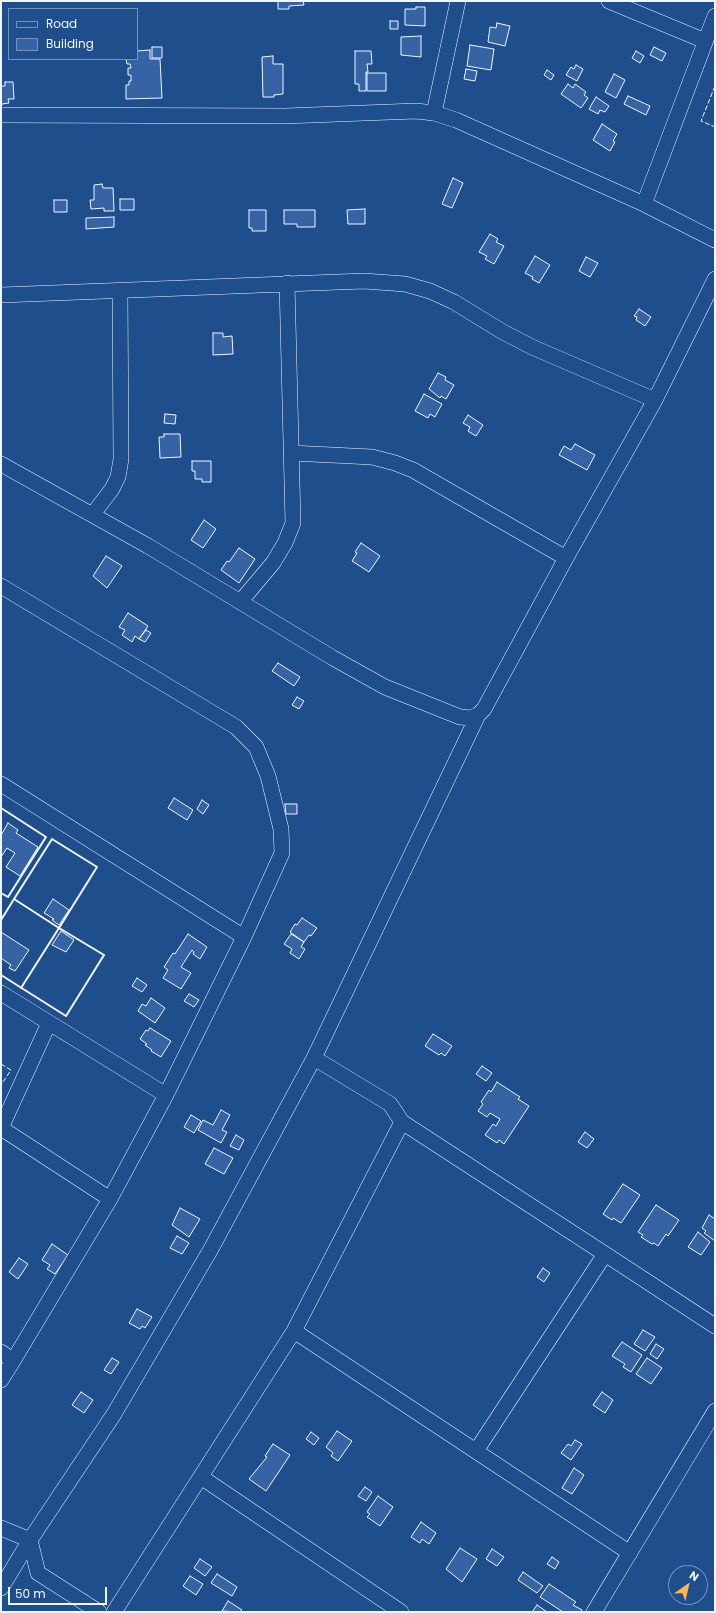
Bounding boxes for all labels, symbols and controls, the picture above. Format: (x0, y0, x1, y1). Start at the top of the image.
legend (8, 8, 138, 60)
text: Road (46, 15, 77, 32)
text: Building (46, 35, 94, 52)
north arrow (668, 1565, 708, 1605)
text: N (686, 1567, 702, 1585)
scale bar (10, 1579, 109, 1605)
text: 50 m (15, 1585, 46, 1602)

